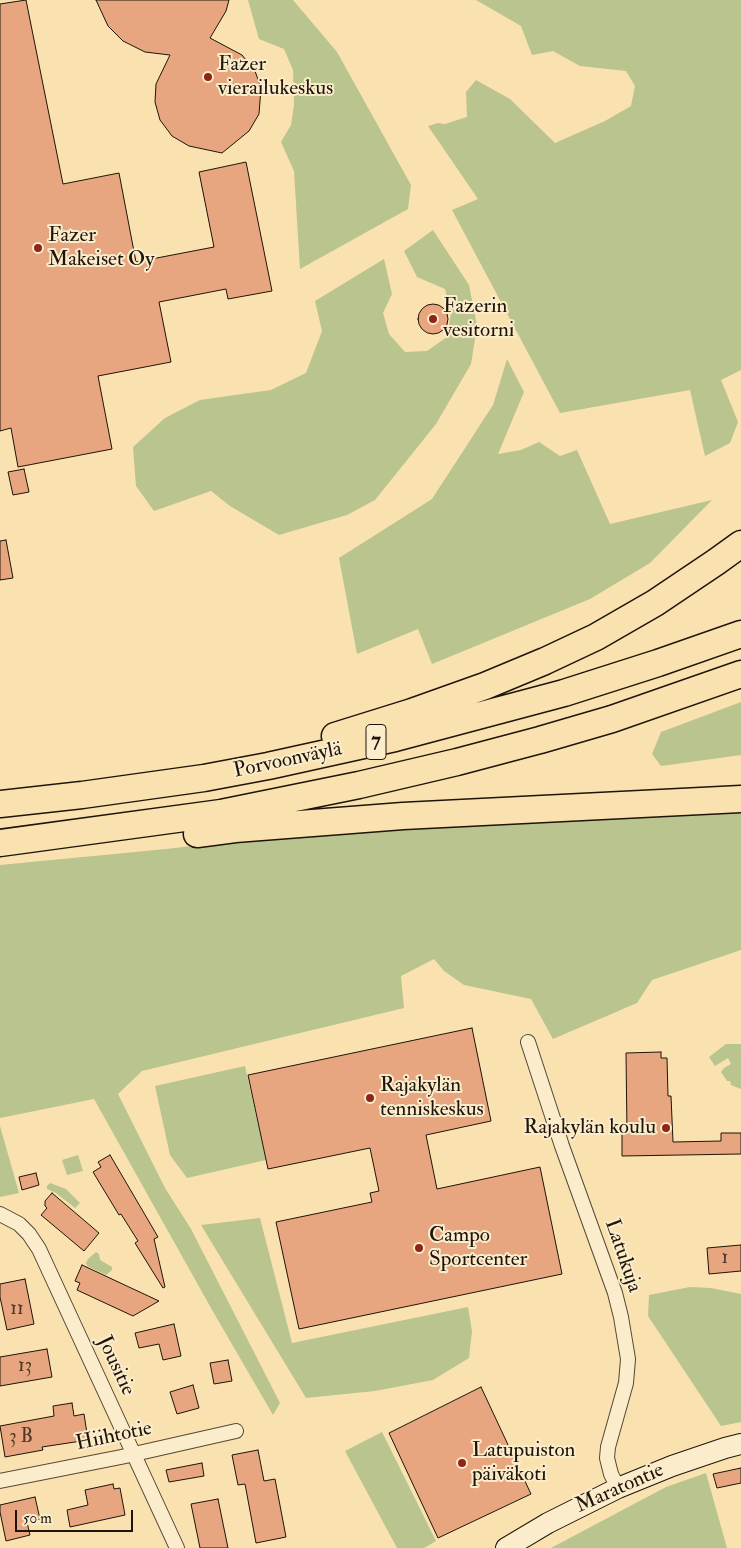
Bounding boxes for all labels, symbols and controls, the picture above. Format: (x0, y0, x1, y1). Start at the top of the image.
place label: Fazer vierailukeskus (218, 52, 333, 102)
marker: Fazer vierailukeskus (202, 71, 214, 83)
place label: Fazer Makeiset Oy (48, 223, 154, 273)
marker: Fazer Makeiset Oy (32, 242, 44, 254)
place label: Fazerin vesitorni (443, 294, 514, 344)
marker: Fazerin vesitorni (427, 313, 439, 325)
road number: 7 (366, 724, 386, 760)
street label: Porvoonväylä (232, 737, 344, 785)
place label: Rajakylän tenniskeskus (380, 1073, 484, 1123)
marker: Rajakylän tenniskeskus (364, 1092, 376, 1104)
place label: Rajakylän koulu (524, 1115, 656, 1141)
marker: Rajakylän koulu (660, 1122, 672, 1134)
street label: Latukuja (598, 1216, 646, 1296)
place label: Campo Sportcenter (429, 1223, 527, 1273)
marker: Campo Sportcenter (413, 1242, 425, 1254)
house number: 1 (722, 1248, 728, 1270)
house number: 11 (10, 1299, 24, 1321)
street label: Jousitie (90, 1332, 140, 1400)
house number: 13 (18, 1356, 32, 1378)
street label: Hiihtotie (74, 1417, 154, 1457)
house number: 3 B (9, 1427, 33, 1449)
place label: Latupuiston päiväkoti (472, 1438, 575, 1488)
marker: Latupuiston päiväkoti (456, 1457, 468, 1469)
street label: Maratontie (572, 1458, 668, 1520)
scale bar (18, 1500, 135, 1532)
text: 50 m (23, 1509, 52, 1528)

